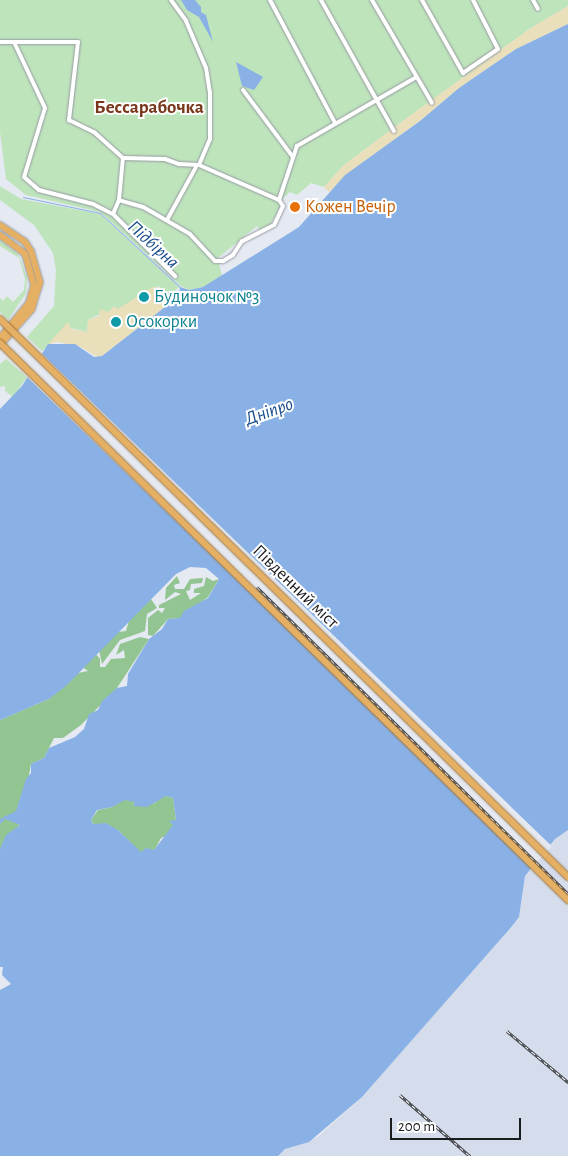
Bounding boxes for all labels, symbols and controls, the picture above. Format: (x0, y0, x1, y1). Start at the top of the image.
district label: Бессарабочка (94, 97, 204, 119)
place label: Кожен Вечір (305, 196, 396, 218)
marker: Кожен Вечір (289, 201, 301, 213)
water label: Підбірна (123, 216, 183, 274)
place label: Будиночок №3 (154, 286, 259, 308)
marker: Будиночок №3 (138, 291, 150, 303)
place label: Осокорки (126, 311, 197, 333)
marker: Осокорки (110, 316, 122, 328)
water label: Дніпро (242, 393, 296, 431)
street label: Південний міст (247, 541, 343, 633)
scale bar (393, 1108, 524, 1140)
text: 200 m (398, 1119, 435, 1134)

